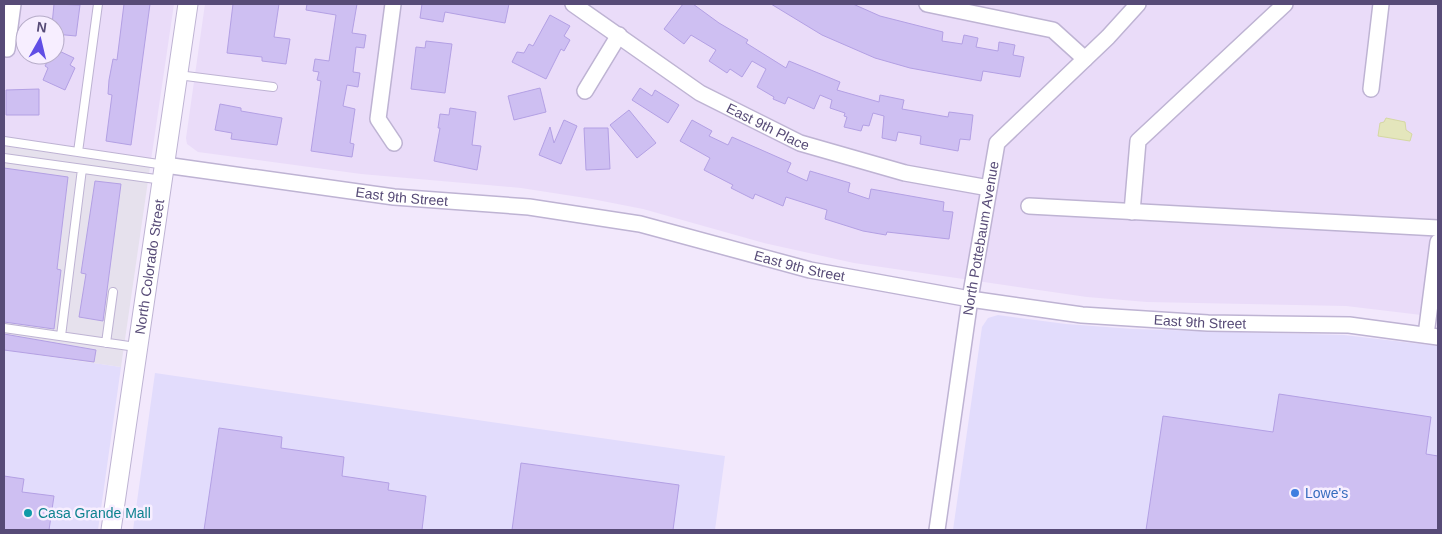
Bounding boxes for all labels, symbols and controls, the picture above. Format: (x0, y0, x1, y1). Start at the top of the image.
north arrow (15, 15, 65, 65)
text: N (36, 18, 48, 36)
street label: East 9th Place (724, 100, 811, 153)
street label: North Pottebaum Avenue (960, 160, 1002, 316)
street label: East 9th Street (355, 184, 449, 209)
street label: North Colorado Street (132, 198, 167, 335)
street label: East 9th Street (753, 247, 846, 284)
street label: East 9th Street (1153, 312, 1247, 332)
place label: Lowe's (1305, 485, 1348, 501)
marker: Lowe's (1289, 487, 1301, 499)
place label: Casa Grande Mall (38, 505, 151, 521)
marker: Casa Grande Mall (22, 507, 34, 519)

